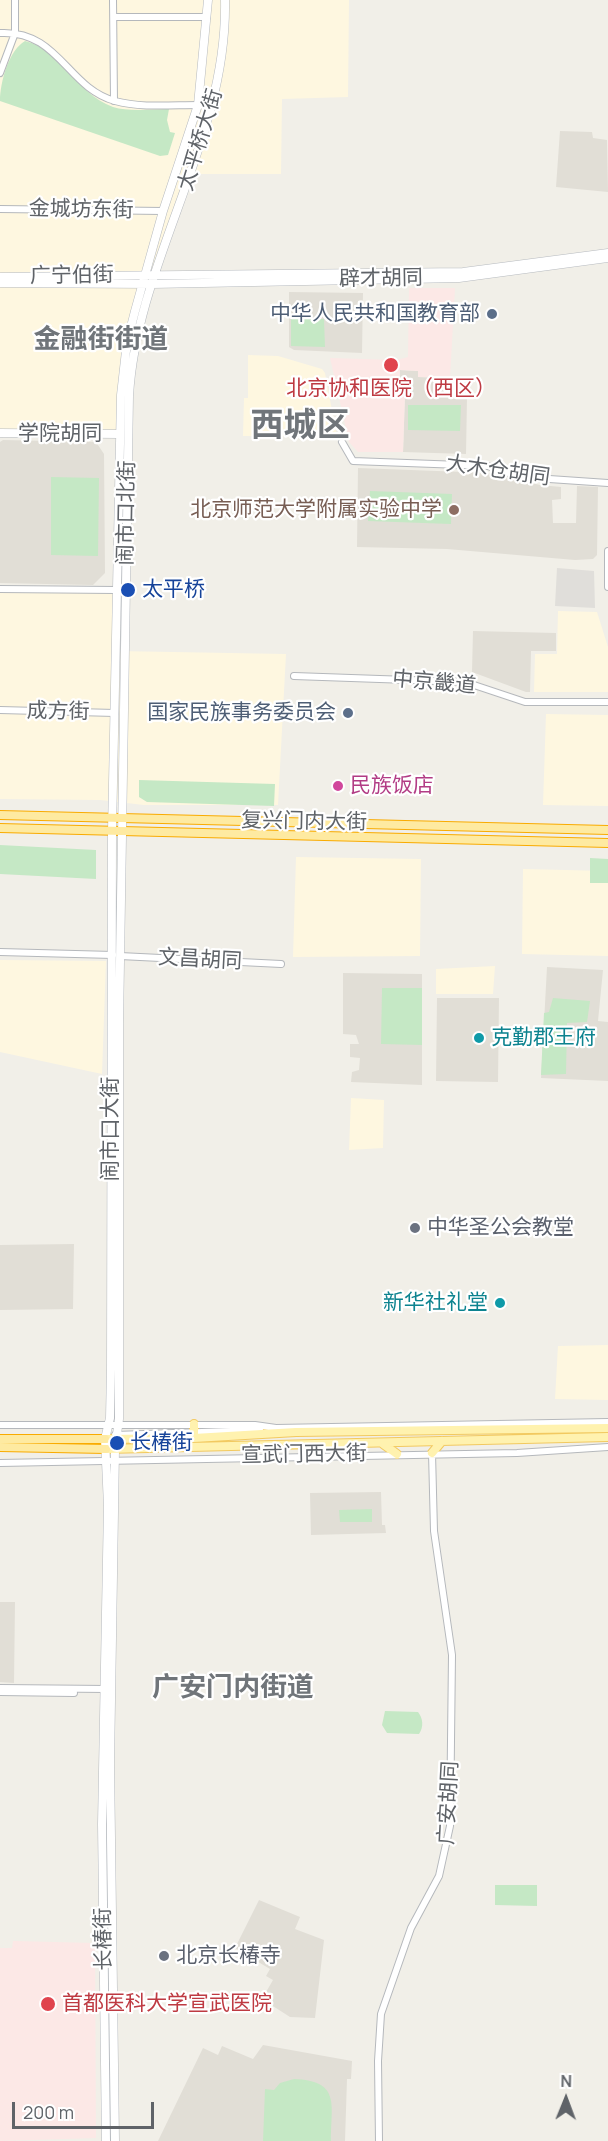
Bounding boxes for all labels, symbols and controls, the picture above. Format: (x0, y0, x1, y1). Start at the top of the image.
street label: 太平桥大街 (174, 86, 228, 194)
street label: 金城坊东街 (28, 196, 134, 224)
street label: 广宁伯街 (30, 263, 114, 289)
street label: 辟才胡同 (339, 266, 423, 292)
place label: 中华人民共和国教育部 (270, 301, 480, 327)
marker: 中华人民共和国教育部 (485, 307, 499, 321)
district label: 金融街街道 (34, 324, 168, 356)
marker: 北京协和医院（西区） (382, 356, 400, 374)
place label: 北京协和医院（西区） (286, 376, 496, 402)
district label: 西城区 (251, 407, 349, 447)
street label: 学院胡同 (18, 421, 102, 447)
street label: 大木仓胡同 (444, 451, 552, 491)
street label: 闹市口北街 (113, 460, 141, 566)
place label: 北京师范大学附属实验中学 (190, 497, 442, 523)
marker: 北京师范大学附属实验中学 (447, 503, 461, 517)
place label: 太平桥 (142, 577, 205, 603)
marker: 太平桥 (119, 581, 137, 599)
street label: 中京畿道 (391, 667, 477, 699)
street label: 成方街 (26, 699, 90, 725)
place label: 国家民族事务委员会 (147, 700, 336, 726)
marker: 国家民族事务委员会 (341, 706, 355, 720)
place label: 民族饭店 (350, 773, 434, 799)
marker: 民族饭店 (331, 779, 345, 793)
street label: 复兴门内大街 (241, 808, 367, 836)
street label: 文昌胡同 (157, 945, 243, 975)
place label: 克勤郡王府 (491, 1025, 596, 1051)
marker: 克勤郡王府 (472, 1031, 486, 1045)
street label: 闹市口大街 (98, 1077, 124, 1181)
place label: 中华圣公会教堂 (427, 1215, 574, 1241)
marker: 中华圣公会教堂 (408, 1221, 422, 1235)
place label: 新华社礼堂 (383, 1290, 488, 1316)
marker: 新华社礼堂 (493, 1296, 507, 1310)
place label: 长椿街 (130, 1430, 193, 1456)
marker: 长椿街 (108, 1434, 126, 1452)
street label: 宣武门西大街 (241, 1441, 367, 1469)
district label: 广安门内街道 (152, 1672, 314, 1704)
street label: 广安胡同 (434, 1760, 464, 1846)
street label: 长椿街 (91, 1907, 117, 1971)
place label: 北京长椿寺 (176, 1943, 281, 1969)
marker: 北京长椿寺 (157, 1949, 171, 1963)
place label: 首都医科大学宣武医院 (62, 1991, 272, 2017)
marker: 首都医科大学宣武医院 (39, 1995, 57, 2013)
north arrow (536, 2069, 596, 2129)
text: N (560, 2070, 572, 2092)
scale bar (15, 2090, 158, 2128)
text: 200 m (23, 2100, 74, 2124)

